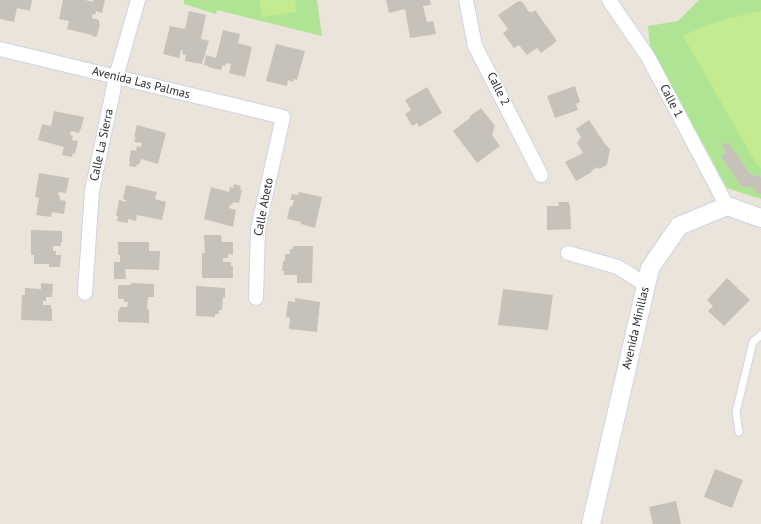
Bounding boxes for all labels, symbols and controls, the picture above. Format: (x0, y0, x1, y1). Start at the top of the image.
street label: Avenida Las Palmas (91, 64, 191, 102)
street label: Calle 2 (484, 70, 512, 108)
street label: Calle 1 (656, 82, 686, 120)
street label: Calle La Sierra (87, 107, 117, 183)
street label: Calle Abeto (251, 177, 277, 237)
street label: Avenida Minillas (620, 285, 652, 371)

